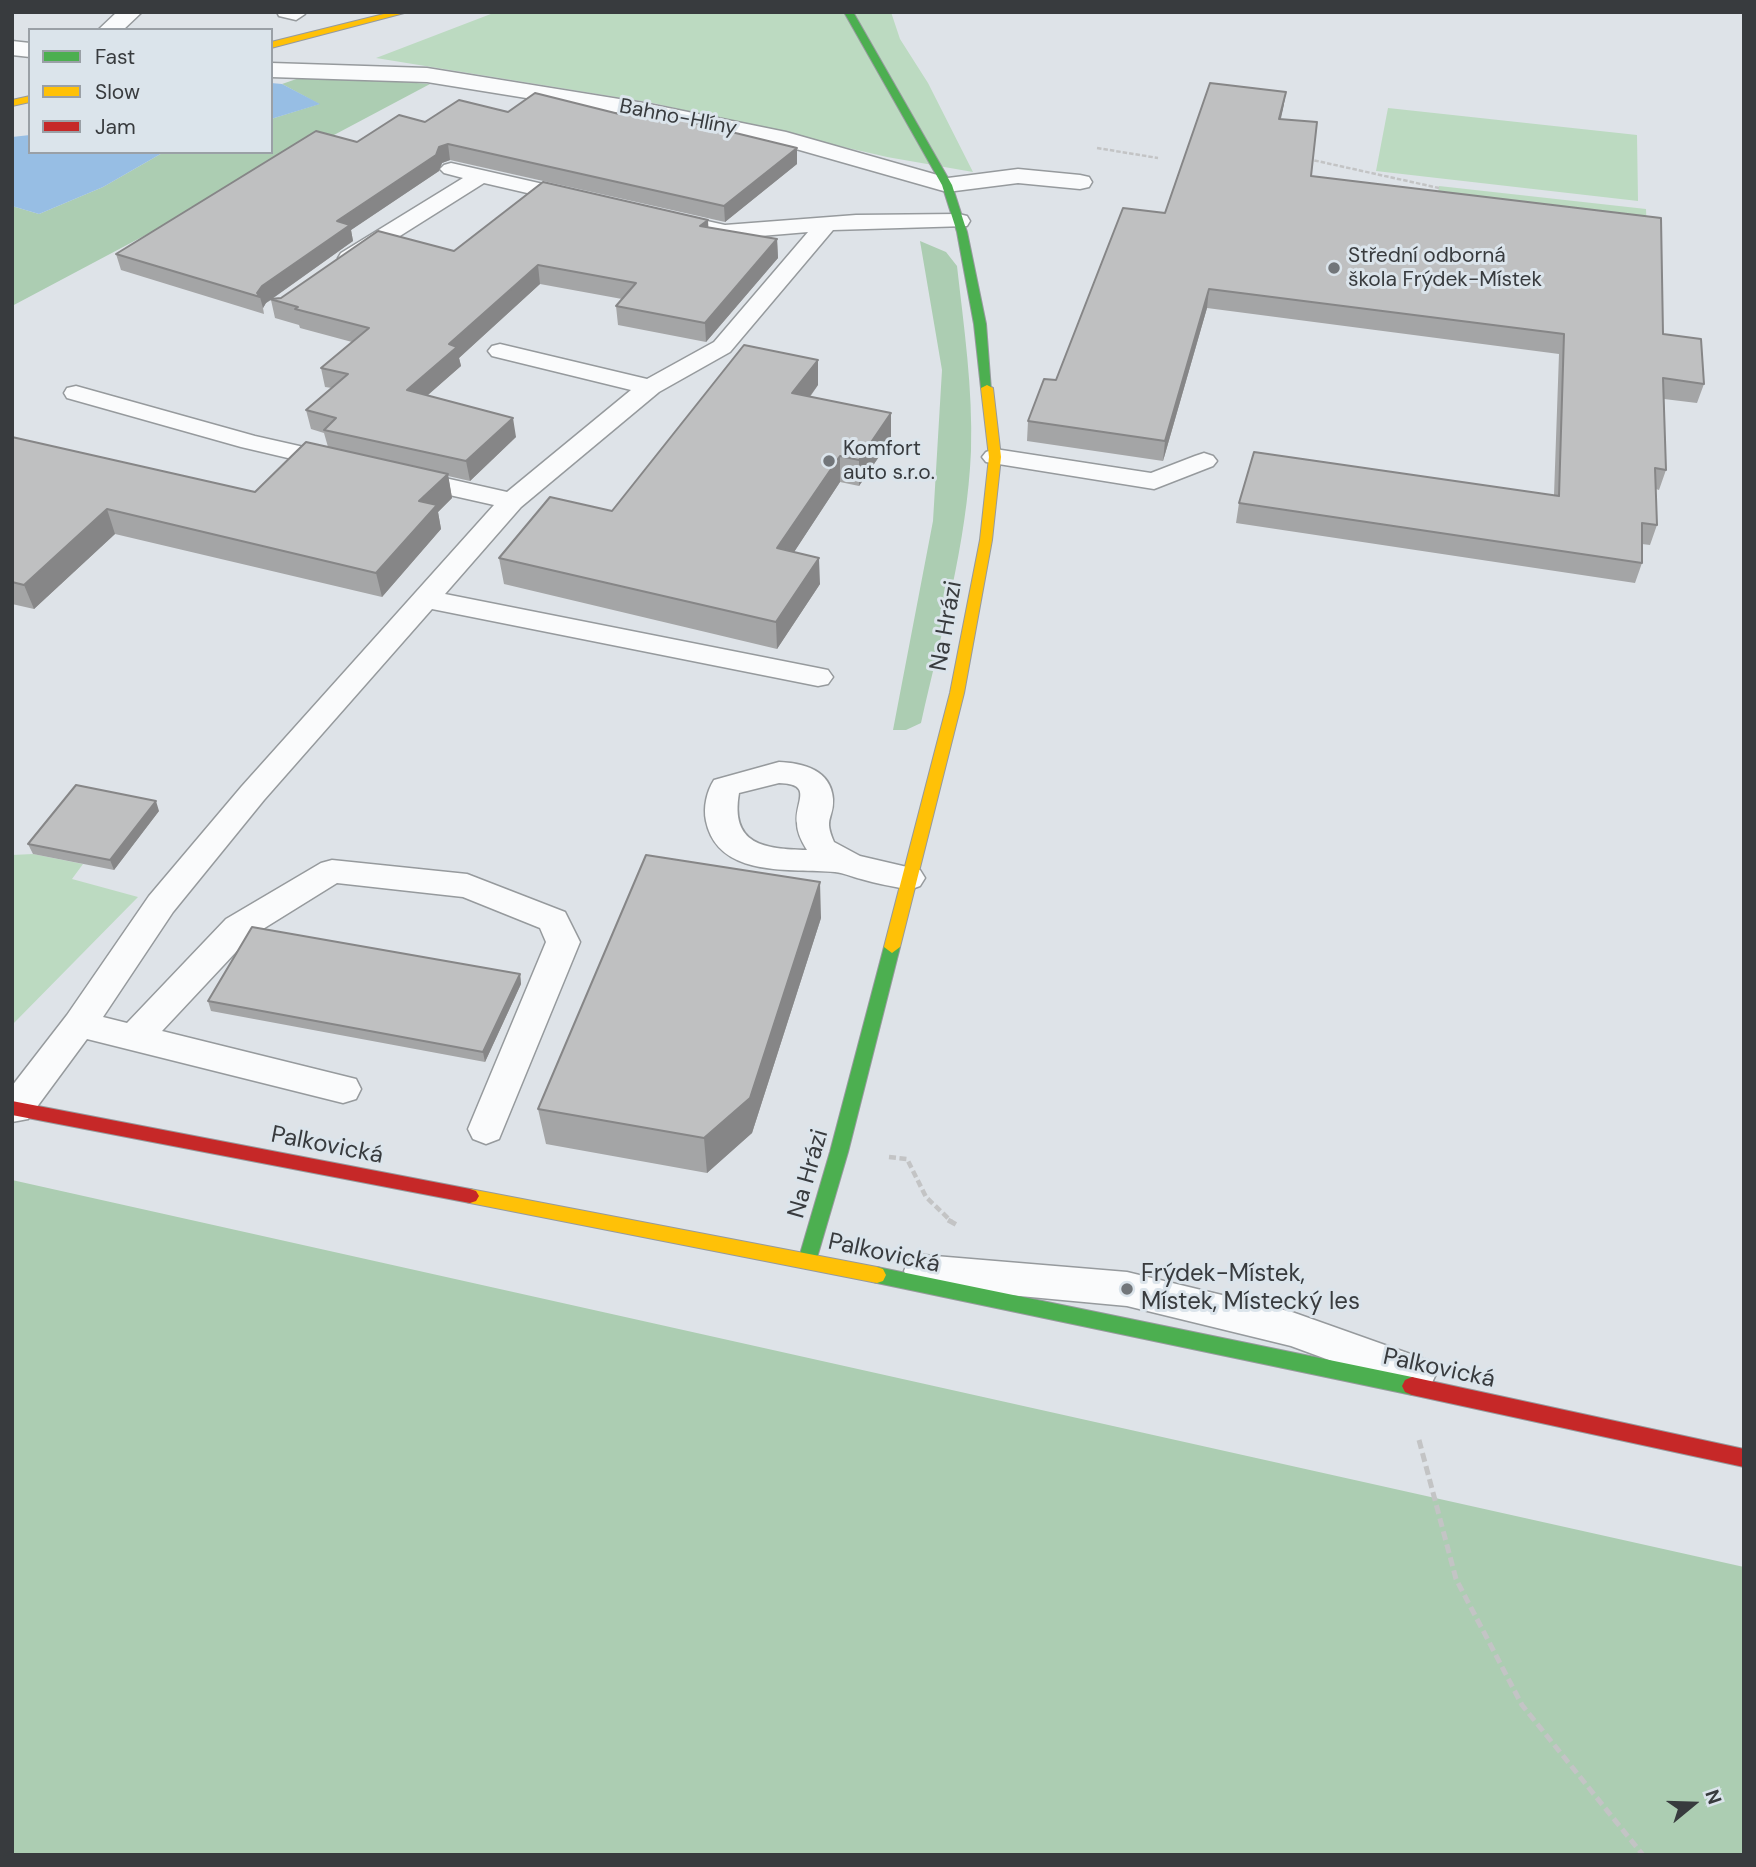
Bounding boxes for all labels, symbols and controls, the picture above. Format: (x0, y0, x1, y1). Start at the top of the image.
legend (28, 28, 273, 154)
text: Fast (95, 43, 135, 71)
text: Slow (95, 78, 140, 106)
street label: Bahno-Hlíny (617, 94, 739, 142)
text: Jam (95, 113, 136, 141)
place label: Střední odborná škola Frýdek-Místek (1348, 243, 1542, 293)
marker: Střední odborná škola Frýdek-Místek (1326, 260, 1342, 276)
place label: Komfort auto s.r.o. (843, 436, 935, 486)
marker: Komfort auto s.r.o. (821, 453, 837, 469)
street label: Na Hrázi (925, 579, 969, 673)
street label: Palkovická (268, 1121, 386, 1171)
street label: Na Hrázi (783, 1126, 835, 1222)
street label: Palkovická (825, 1228, 943, 1280)
place label: Frýdek-Místek, Místek, Místecký les (1141, 1261, 1360, 1317)
marker: Frýdek-Místek, Místek, Místecký les (1119, 1281, 1135, 1297)
street label: Palkovická (1380, 1343, 1498, 1395)
north arrow (1658, 1769, 1728, 1839)
text: N (1699, 1786, 1727, 1808)

